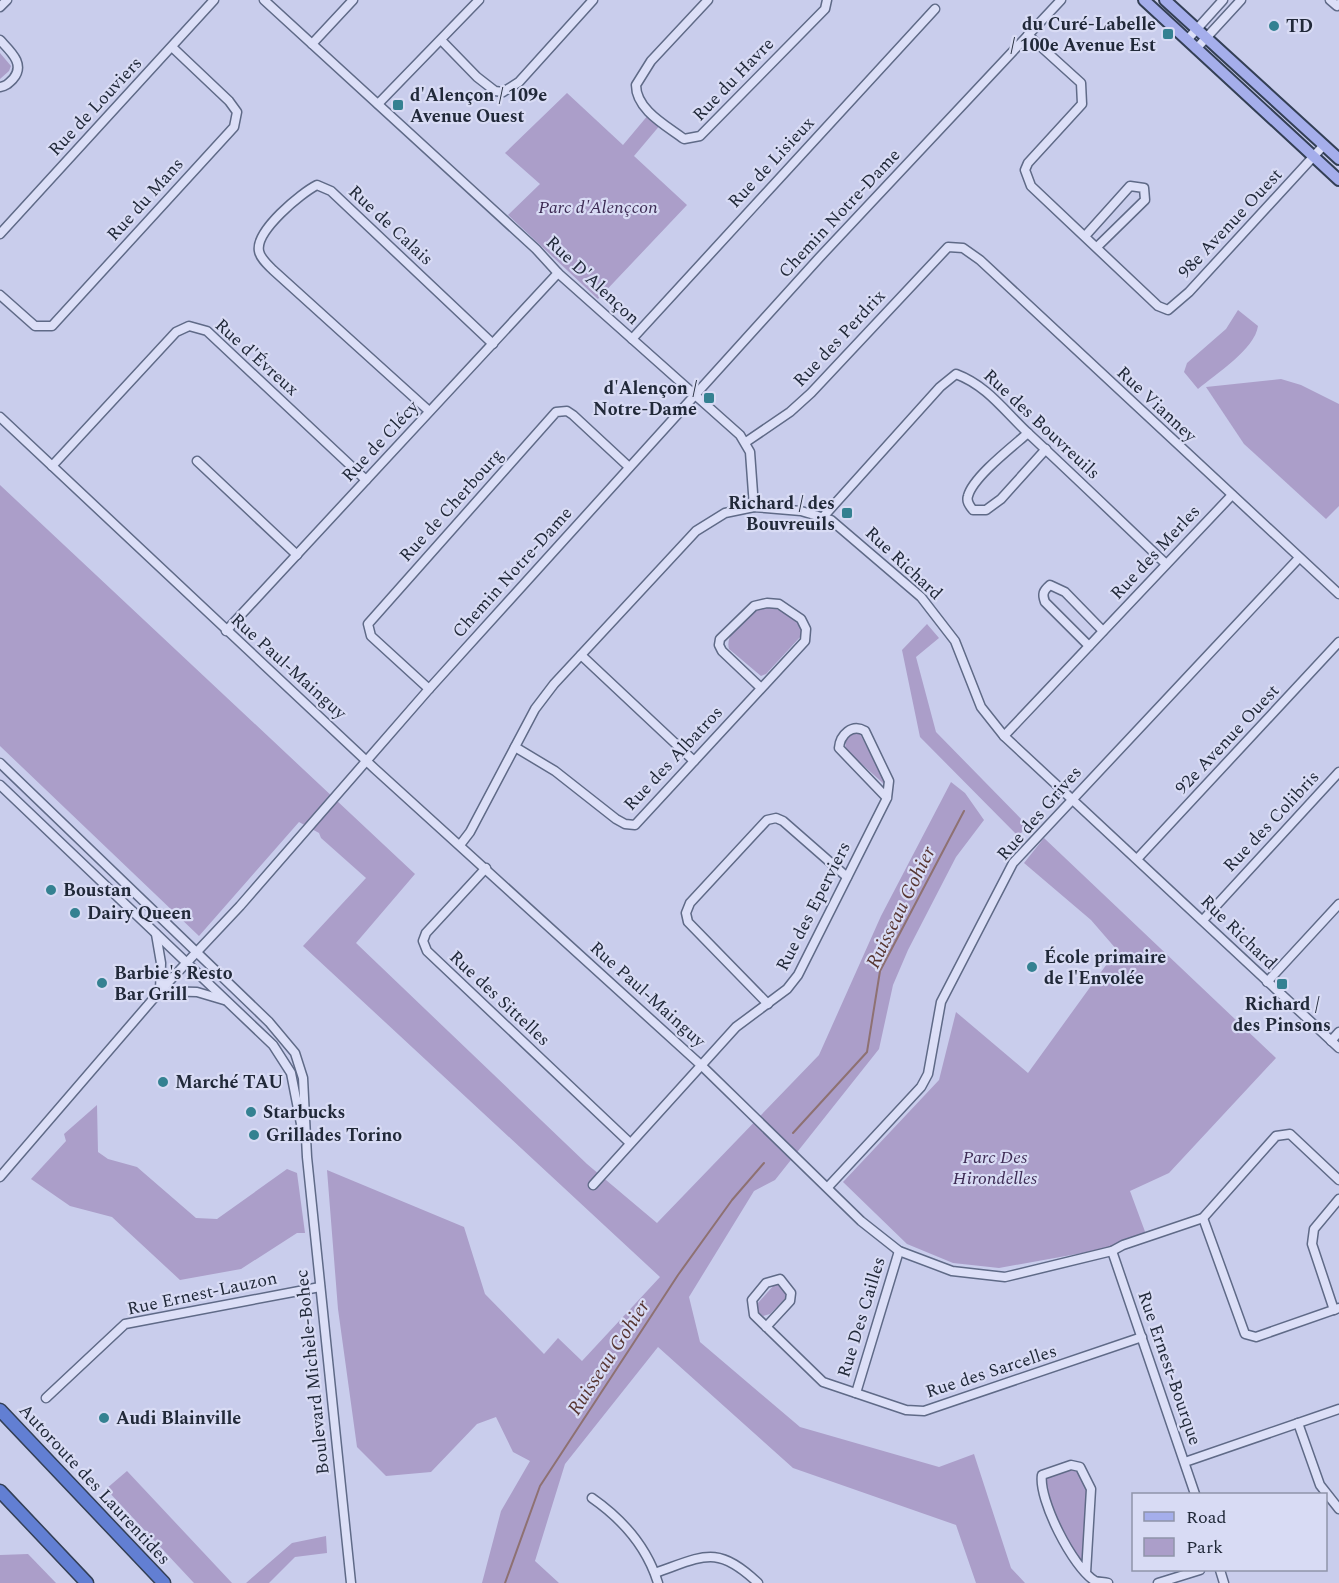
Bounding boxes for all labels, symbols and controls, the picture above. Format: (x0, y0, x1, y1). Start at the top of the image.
place label: du Curé-Labelle / 100e Avenue Est (1010, 11, 1156, 59)
place label: TD (1286, 13, 1313, 40)
marker: TD (1267, 19, 1281, 33)
marker: du Curé-Labelle / 100e Avenue Est (1161, 27, 1175, 41)
street label: Rue du Havre (686, 31, 780, 127)
street label: Rue de Louviers (42, 50, 149, 162)
place label: d'Alençon / 109e Avenue Ouest (410, 82, 547, 130)
marker: d'Alençon / 109e Avenue Ouest (391, 98, 405, 112)
street label: Rue de Lisieux (722, 110, 821, 214)
street label: Chemin Notre-Dame (772, 142, 907, 284)
street label: Rue du Mans (100, 152, 190, 247)
street label: 98e Avenue Ouest (1172, 162, 1289, 285)
street label: Rue de Calais (342, 179, 439, 272)
park label: Parc d'Alençcon (538, 194, 658, 221)
street label: Rue D'Alençon (539, 229, 646, 331)
street label: Rue des Perdrix (787, 283, 892, 393)
street label: Rue d'Évreux (209, 312, 305, 403)
street label: Rue Vianney (1110, 360, 1204, 450)
street label: Rue des Bouvreuils (977, 363, 1106, 486)
place label: d'Alençon / Notre-Dame (593, 375, 697, 423)
marker: d'Alençon / Notre-Dame (702, 391, 716, 405)
street label: Rue de Clécy (335, 394, 426, 488)
street label: Rue de Cherbourg (393, 442, 510, 568)
place label: Richard / des Bouvreuils (728, 490, 835, 538)
street label: Rue des Merles (1104, 499, 1207, 606)
street label: Chemin Notre-Dame (446, 501, 579, 644)
marker: Richard / des Bouvreuils (840, 506, 854, 520)
street label: Rue Richard (859, 520, 949, 607)
street label: Rue Paul-Mainguy (225, 607, 354, 727)
street label: 92e Avenue Ouest (1169, 678, 1286, 801)
street label: Rue des Albatros (617, 700, 729, 817)
street label: Rue des Grives (990, 760, 1088, 867)
street label: Rue des Colibris (1217, 764, 1326, 878)
street label: Rue des Eperviers (769, 837, 858, 976)
water label: Ruisseau Gohier (858, 840, 944, 974)
place label: Boustan (63, 877, 132, 904)
marker: Boustan (44, 883, 58, 897)
street label: Rue Richard (1194, 889, 1283, 976)
place label: Dairy Queen (87, 900, 192, 927)
marker: Dairy Queen (68, 906, 82, 920)
street label: Rue Paul-Mainguy (584, 935, 713, 1055)
street label: Rue des Sittelles (443, 944, 556, 1053)
place label: École primaire de l'Envolée (1044, 944, 1166, 992)
place label: Barbie's Resto Bar Grill (114, 960, 233, 1008)
marker: École primaire de l'Envolée (1025, 960, 1039, 974)
marker: Barbie's Resto Bar Grill (95, 976, 109, 990)
marker: Richard / des Pinsons (1275, 977, 1289, 991)
place label: Richard / des Pinsons (1233, 991, 1331, 1039)
place label: Marché TAU (175, 1069, 283, 1096)
marker: Marché TAU (156, 1075, 170, 1089)
place label: Starbucks (263, 1099, 345, 1126)
marker: Starbucks (244, 1105, 258, 1119)
place label: Grillades Torino (266, 1122, 402, 1149)
marker: Grillades Torino (247, 1128, 261, 1142)
park label: Parc Des Hirondelles (953, 1144, 1038, 1192)
street label: Rue Des Cailles (830, 1254, 893, 1381)
street label: Rue Ernest-Lauzon (125, 1264, 280, 1323)
street label: Boulevard Michèle-Bohec (288, 1268, 337, 1476)
street label: Rue Ernest-Bourque (1130, 1287, 1209, 1449)
water label: Ruisseau Gohier (560, 1293, 658, 1421)
street label: Rue des Sarcelles (922, 1338, 1060, 1405)
street label: Autoroute des Laurentides (12, 1398, 177, 1571)
place label: Audi Blainville (116, 1405, 241, 1432)
marker: Audi Blainville (97, 1411, 111, 1425)
legend (1132, 1493, 1327, 1571)
text: Road (1186, 1504, 1227, 1531)
text: Park (1186, 1534, 1223, 1561)

